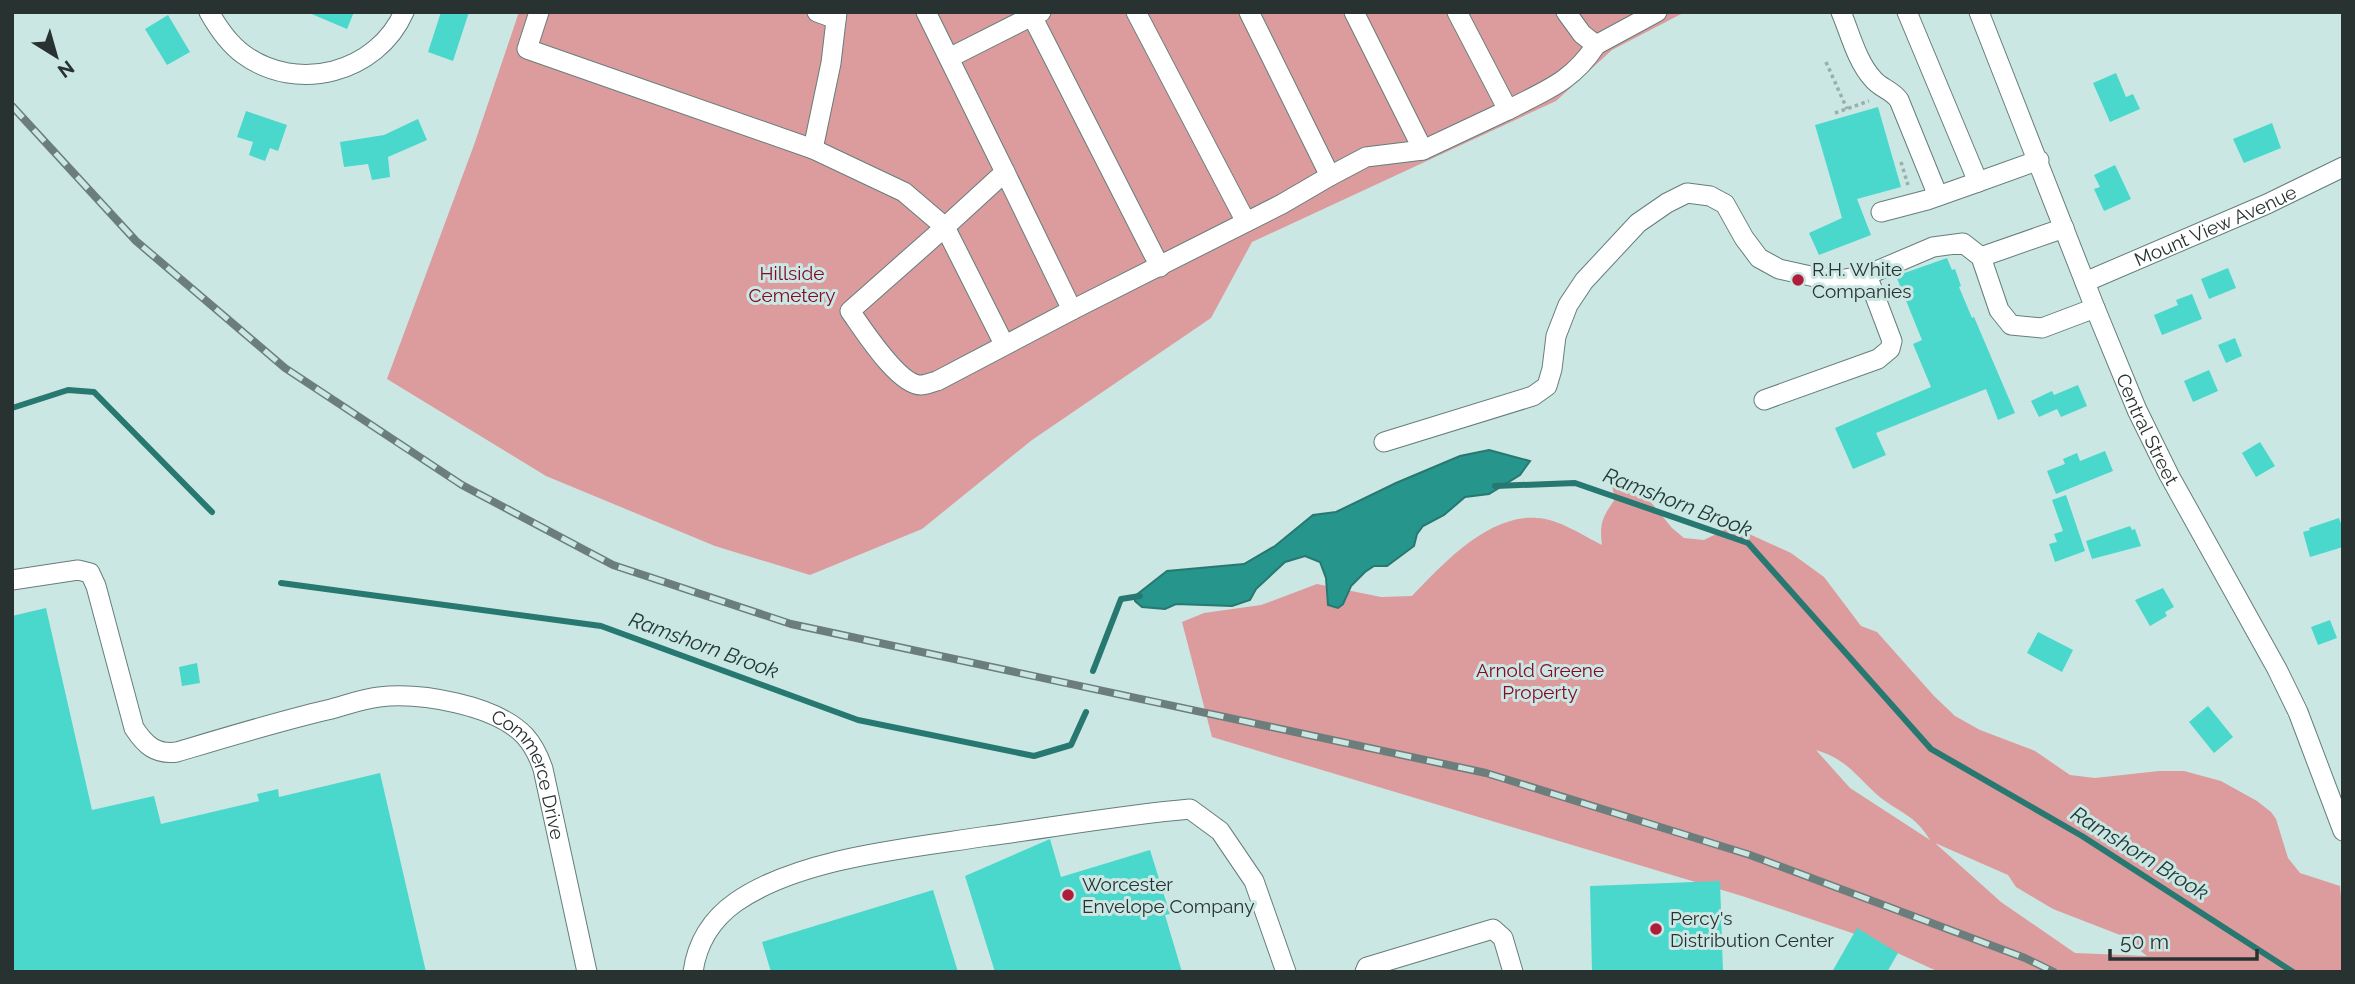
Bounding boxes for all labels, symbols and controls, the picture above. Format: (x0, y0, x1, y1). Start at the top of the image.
north arrow (21, 21, 91, 91)
text: N (54, 56, 79, 83)
street label: Mount View Avenue (2131, 180, 2300, 271)
place label: R.H. White Companies (1812, 258, 1911, 302)
park label: Hillside Cemetery (748, 262, 836, 306)
marker: R.H. White Companies (1790, 272, 1806, 288)
street label: Central Street (2112, 370, 2184, 489)
water label: Ramshorn Brook (1600, 462, 1756, 542)
water label: Ramshorn Brook (626, 606, 782, 684)
park label: Arnold Greene Property (1476, 659, 1604, 703)
street label: Commerce Drive (488, 705, 569, 841)
water label: Ramshorn Brook (2067, 801, 2213, 905)
place label: Worcester Envelope Company (1082, 873, 1255, 917)
marker: Worcester Envelope Company (1060, 887, 1076, 903)
place label: Percy's Distribution Center (1670, 907, 1834, 951)
scale bar (2110, 918, 2257, 962)
marker: Percy's Distribution Center (1648, 921, 1664, 937)
text: 50 m (2120, 929, 2169, 954)

